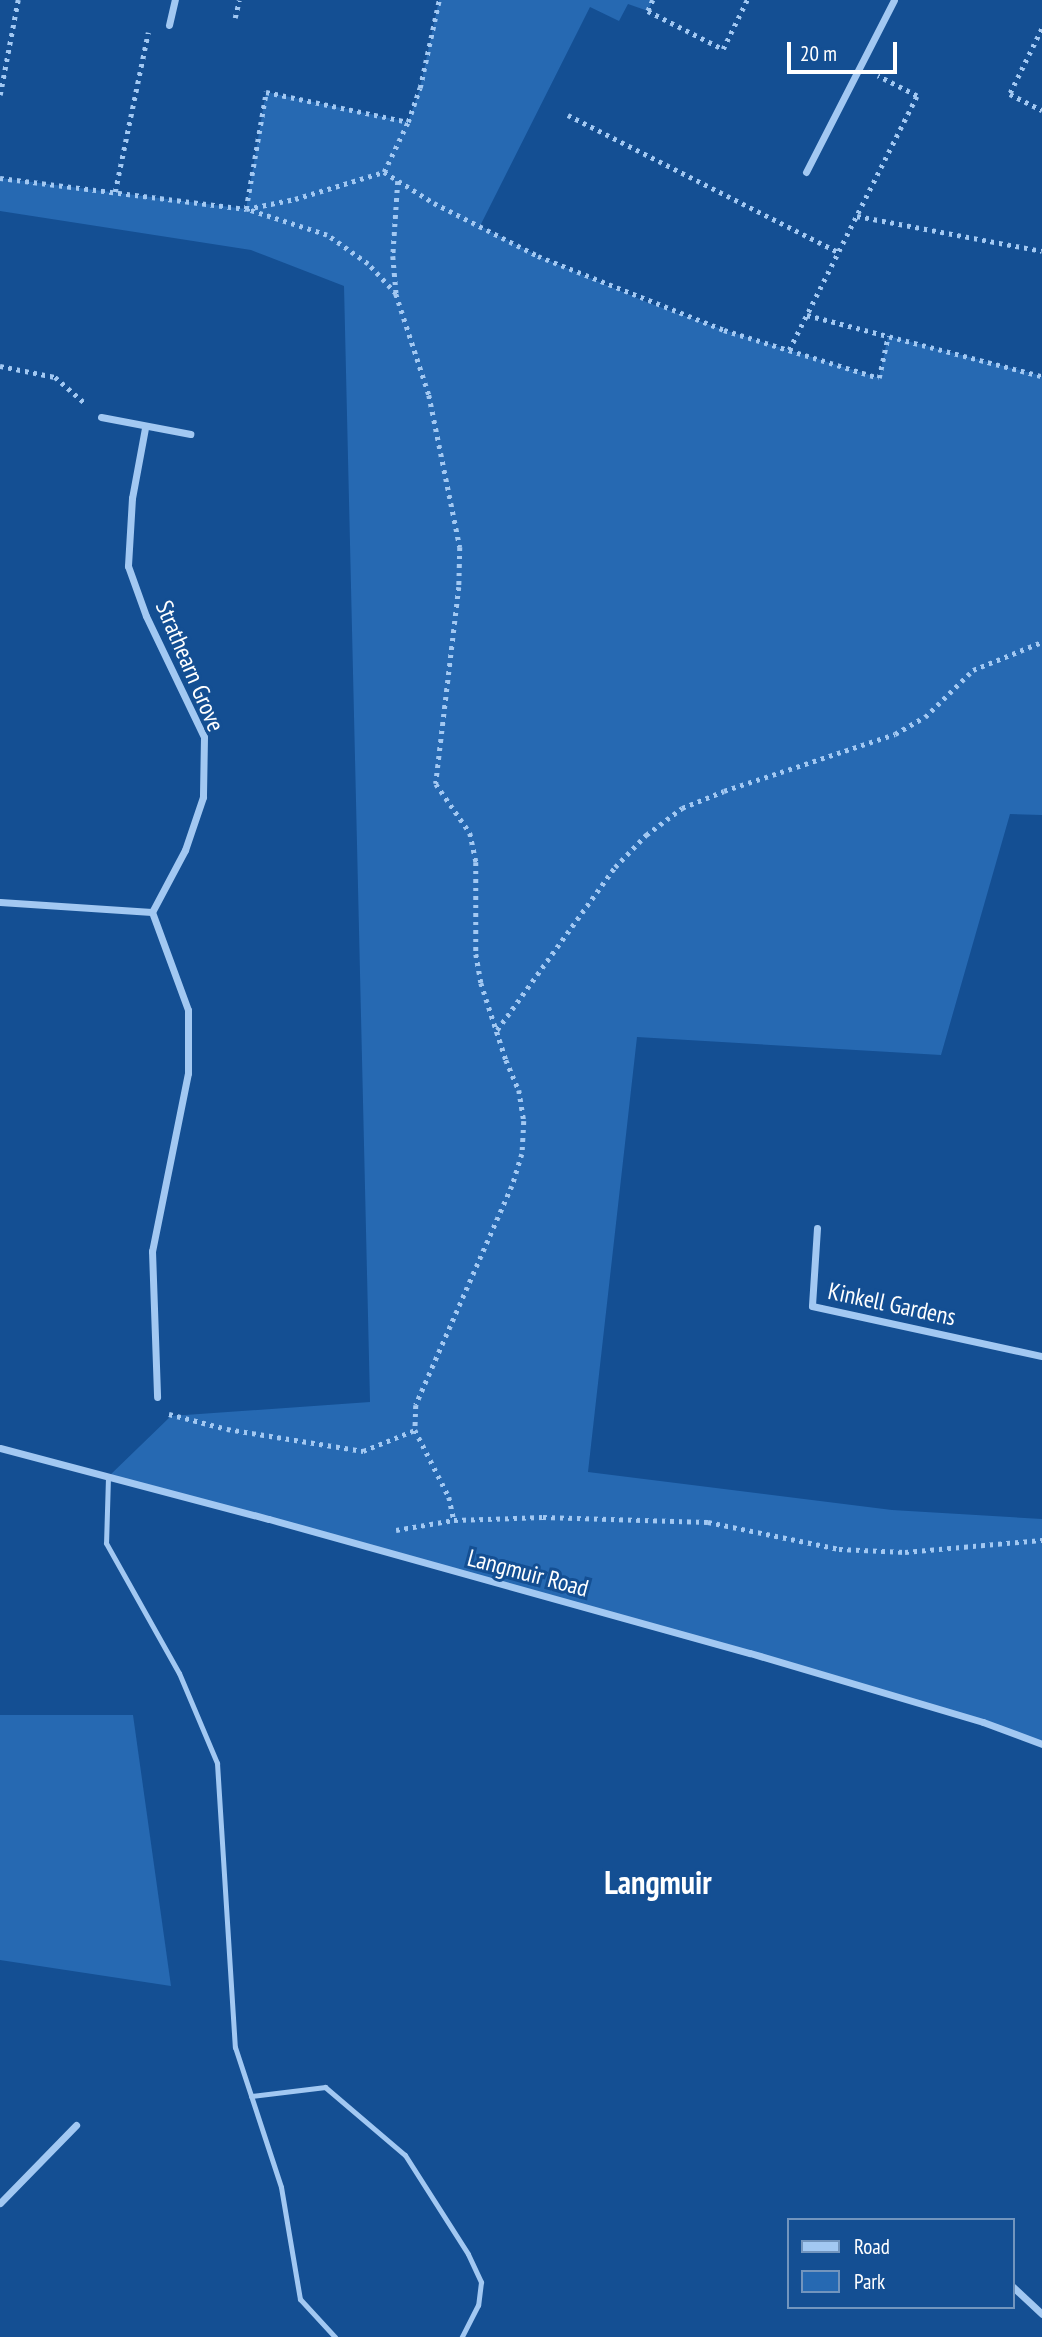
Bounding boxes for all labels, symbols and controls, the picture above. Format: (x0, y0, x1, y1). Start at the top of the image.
scale bar (790, 28, 900, 72)
text: 20 m (800, 40, 837, 67)
street label: Strathearn Grove (149, 596, 231, 736)
street label: Kinkell Gardens (826, 1276, 958, 1332)
street label: Langmuir Road (464, 1543, 592, 1603)
district label: Langmuir (604, 1863, 712, 1901)
legend (786, 2218, 1014, 2309)
text: Road (854, 2233, 890, 2260)
text: Park (854, 2268, 885, 2295)

